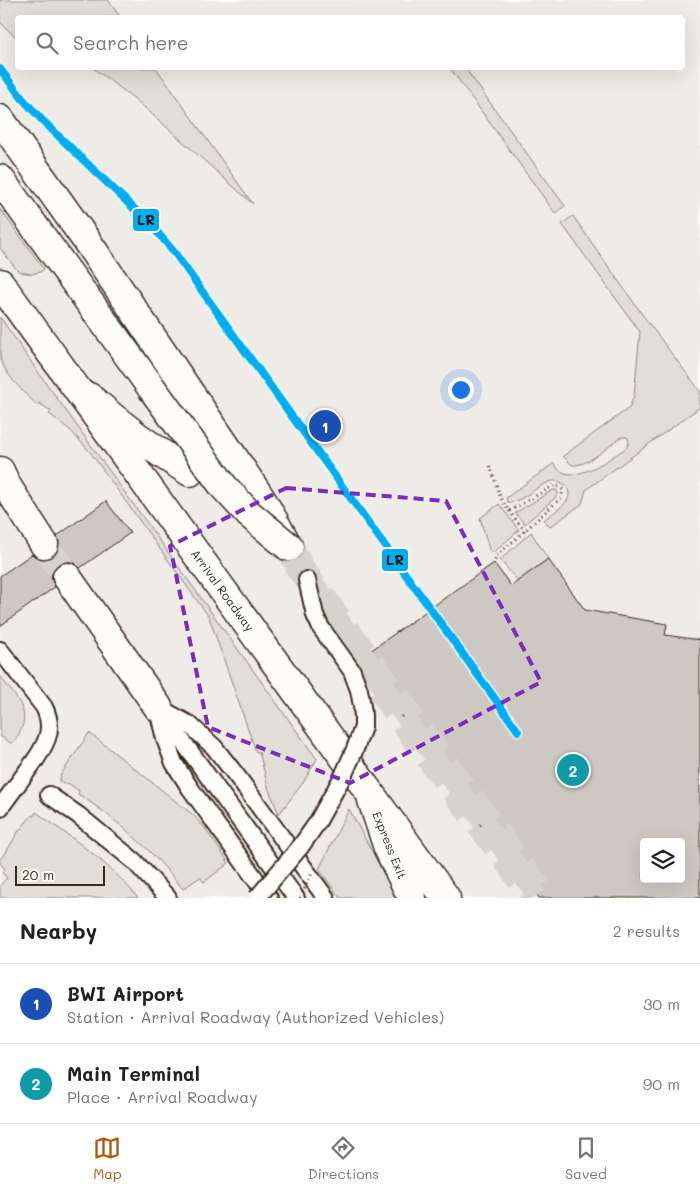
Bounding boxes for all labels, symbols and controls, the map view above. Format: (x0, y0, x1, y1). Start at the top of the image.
search box (15, 15, 685, 70)
icon: search (33, 29, 61, 57)
text: Search here (73, 30, 189, 55)
line badge: LR (132, 208, 160, 232)
text: LR (137, 210, 155, 229)
your location (448, 377, 474, 403)
pin: 1 (309, 407, 341, 445)
street label: Arrival Roadway (188, 546, 258, 634)
line badge: LR (381, 548, 409, 572)
text: LR (386, 550, 404, 569)
pin: 2 (557, 751, 589, 789)
street label: Express Exit (369, 809, 411, 881)
map controls (640, 838, 685, 883)
button: layers (640, 838, 685, 883)
scale bar (15, 863, 105, 886)
text: 20 m (22, 865, 54, 884)
text: Nearby (20, 917, 97, 944)
text: 2 results (613, 920, 680, 941)
text: BWI Airport (67, 981, 184, 1006)
text: 1 (32, 993, 40, 1014)
text: 30 m (643, 993, 680, 1014)
text: Station · Arrival Roadway (Authorized Vehicles) (67, 1006, 444, 1027)
text: Main Terminal (67, 1061, 200, 1086)
text: 2 (32, 1073, 40, 1094)
text: 90 m (643, 1073, 680, 1094)
text: Place · Arrival Roadway (67, 1086, 257, 1107)
tab: Map (93, 1134, 122, 1183)
tab: Directions (308, 1134, 379, 1183)
tab: Saved (565, 1134, 607, 1183)

